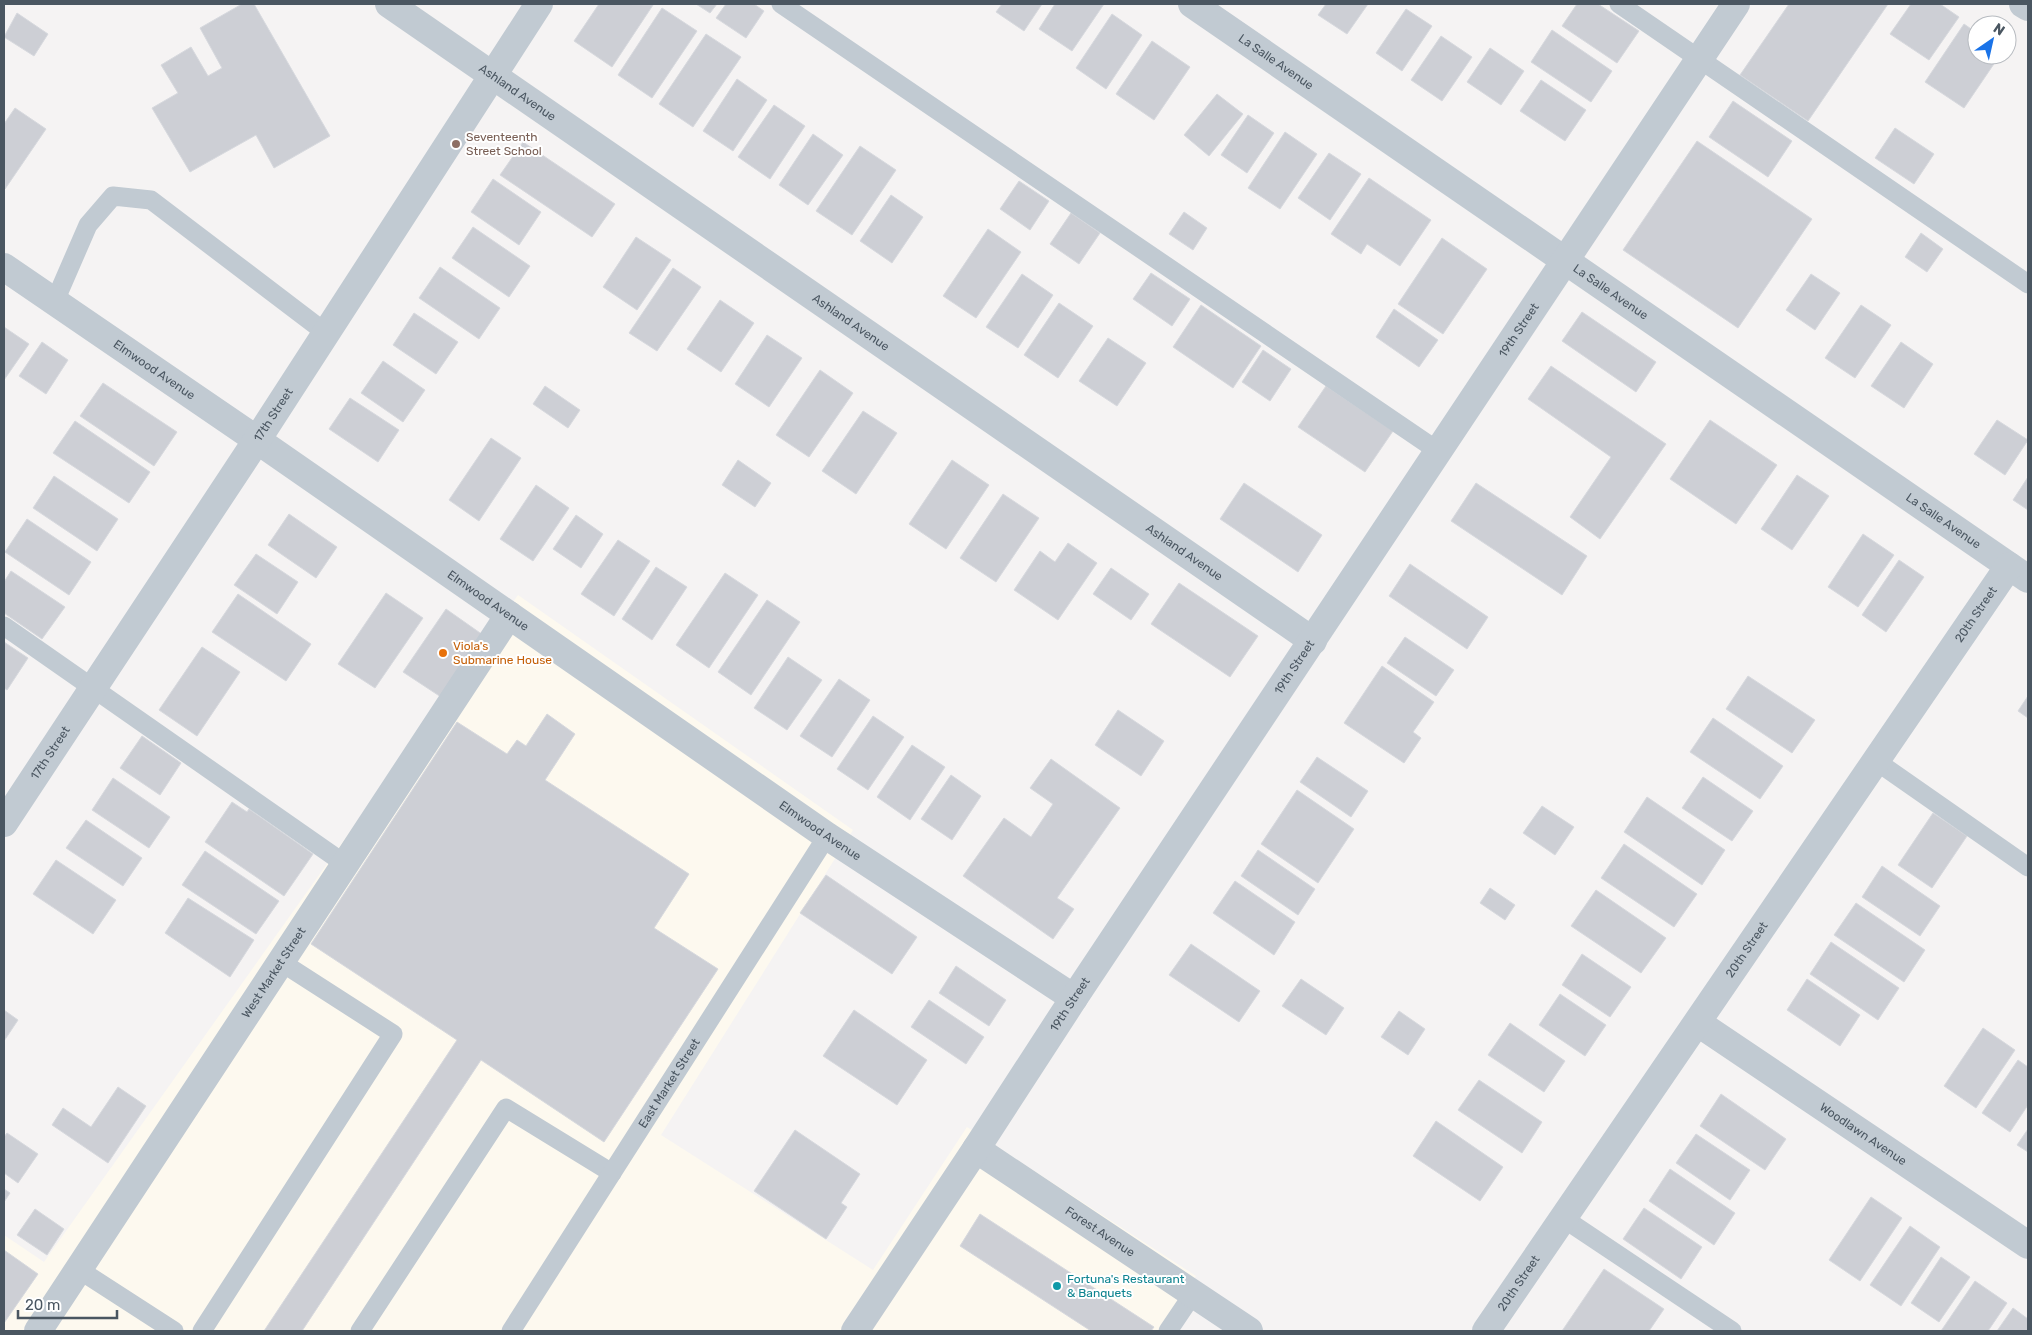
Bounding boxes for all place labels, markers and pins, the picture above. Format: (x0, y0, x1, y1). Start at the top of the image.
place label: Seventeenth Street School (466, 130, 542, 158)
marker: Seventeenth Street School (450, 138, 462, 150)
place label: Viola's Submarine House (453, 639, 552, 667)
marker: Viola's Submarine House (437, 647, 449, 659)
place label: Fortuna's Restaurant & Banquets (1067, 1272, 1185, 1300)
marker: Fortuna's Restaurant & Banquets (1051, 1280, 1063, 1292)

